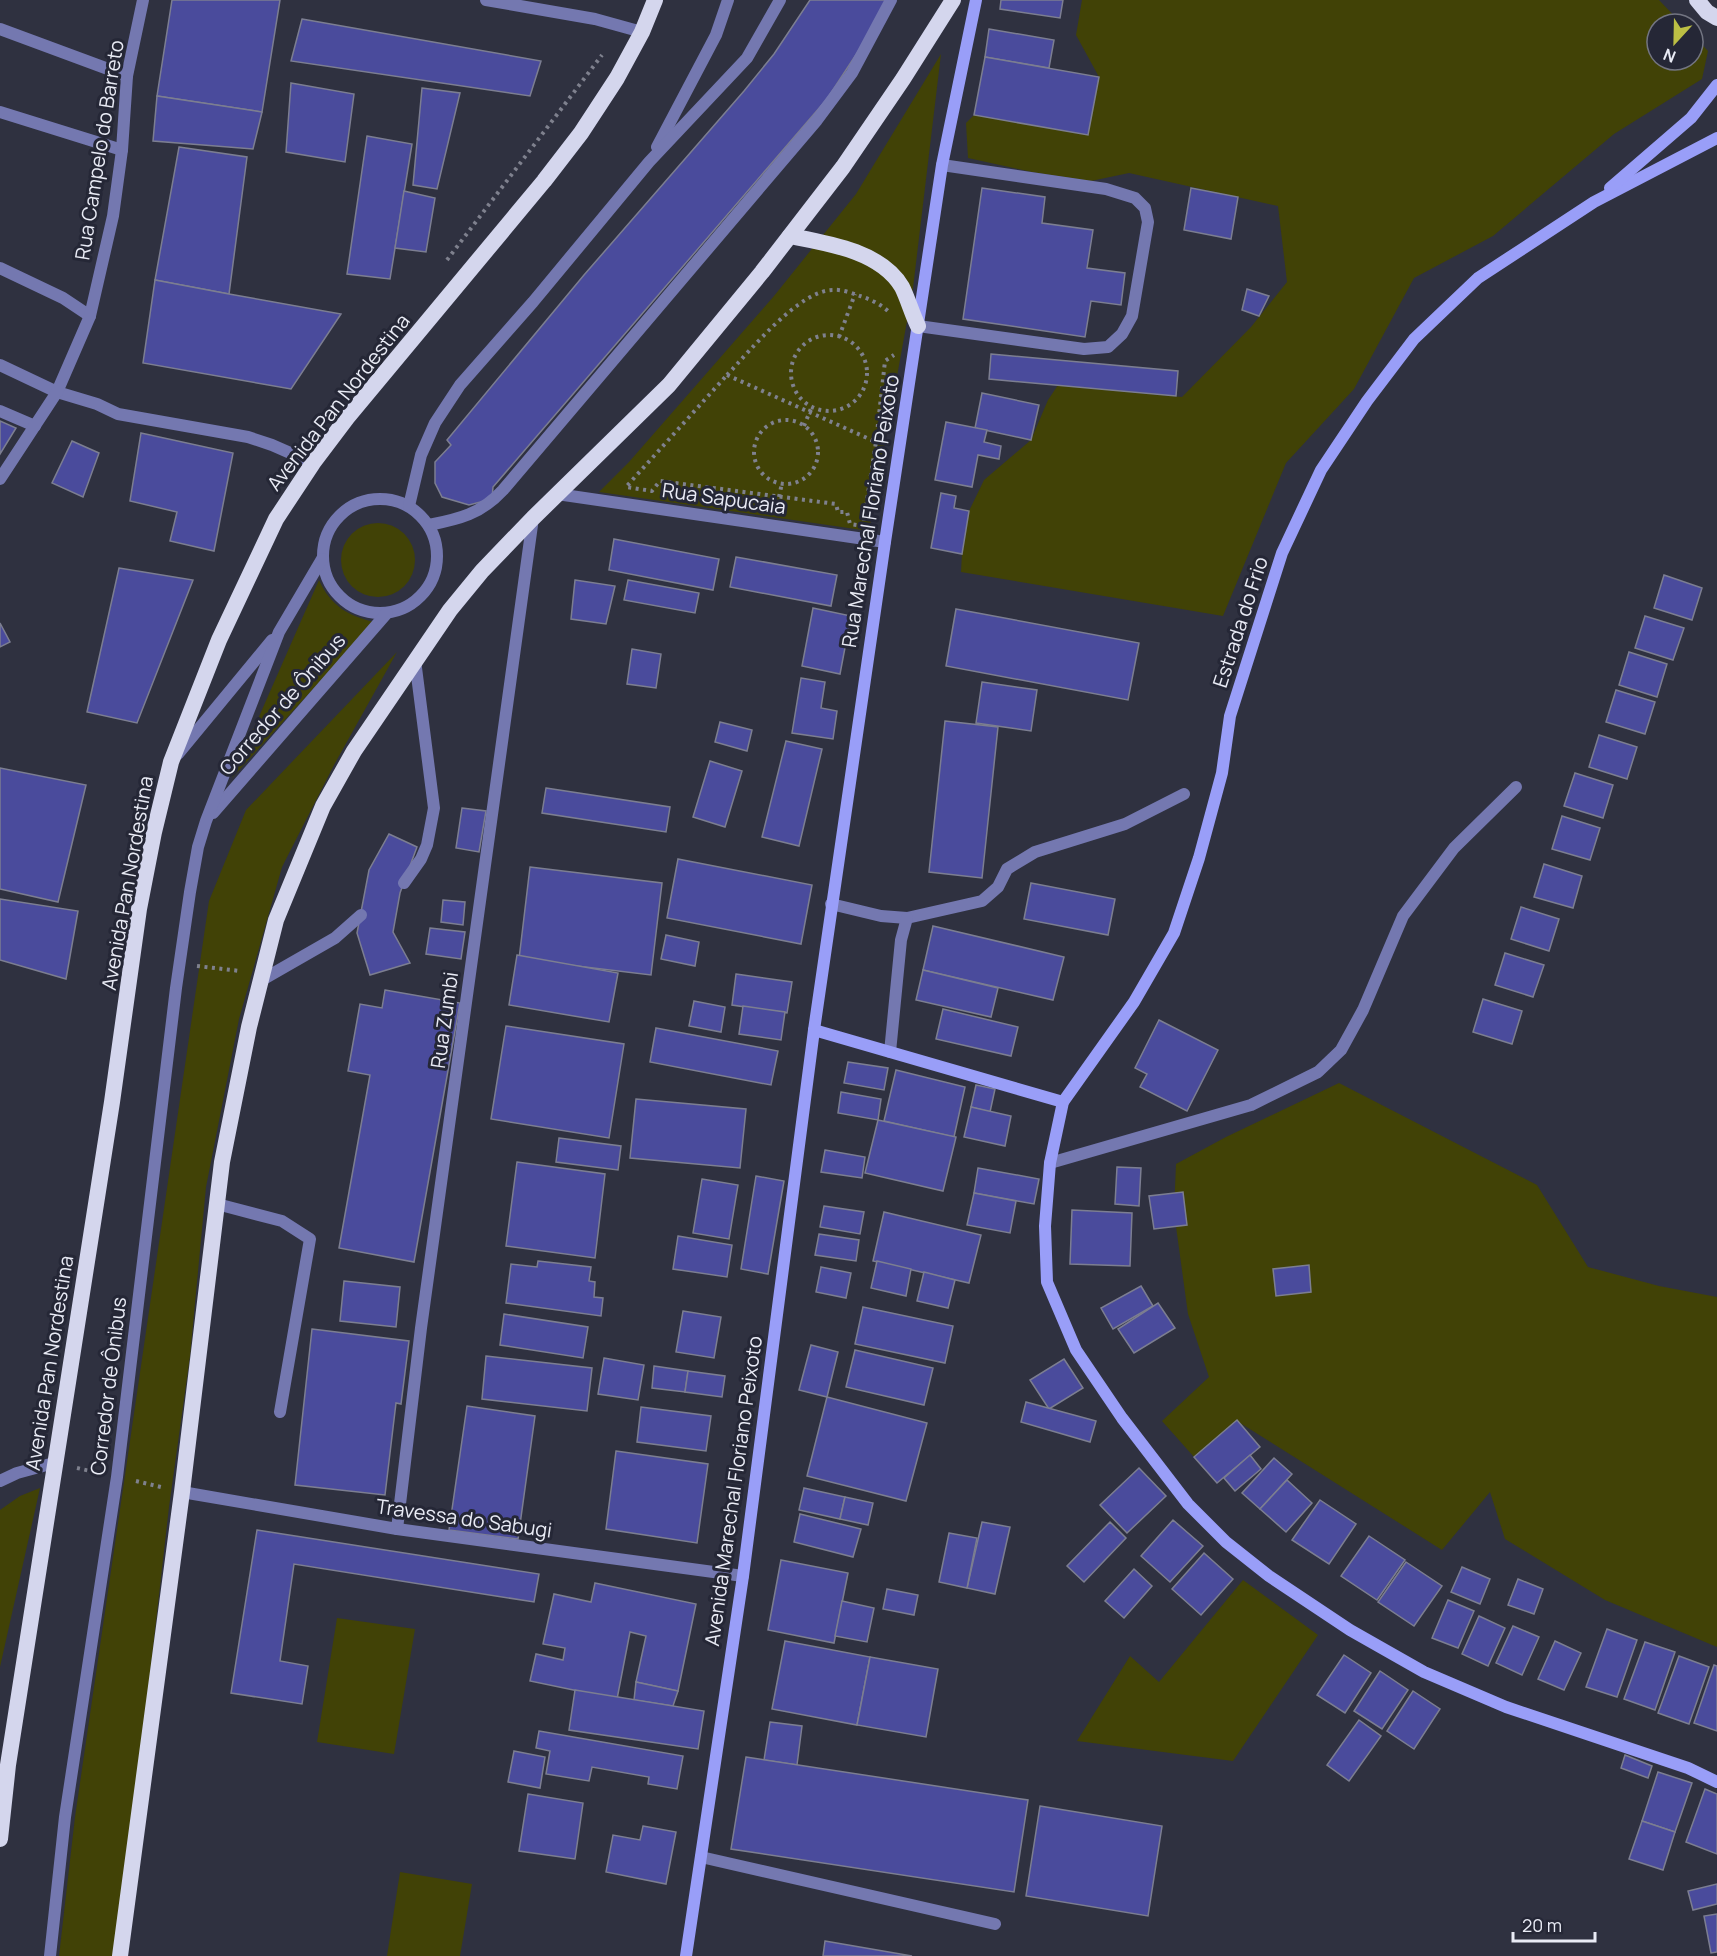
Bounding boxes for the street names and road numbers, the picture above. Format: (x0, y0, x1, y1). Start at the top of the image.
street label: Rua Campelo do Barreto (68, 38, 130, 262)
street label: Avenida Pan Nordestina (260, 308, 416, 496)
street label: Rua Marechal Floriano Peixoto (835, 372, 905, 649)
street label: Rua Sapucaia (660, 476, 788, 520)
street label: Estrada do Frio (1206, 553, 1274, 691)
street label: Corredor de Ônibus (213, 627, 351, 781)
street label: Avenida Pan Nordestina (95, 774, 159, 992)
street label: Rua Zumbi (424, 970, 464, 1070)
street label: Avenida Pan Nordestina (19, 1254, 79, 1472)
street label: Corredor de Ônibus (84, 1295, 132, 1477)
street label: Avenida Marechal Floriano Peixoto (698, 1334, 768, 1648)
street label: Travessa do Sabugi (374, 1492, 554, 1544)

